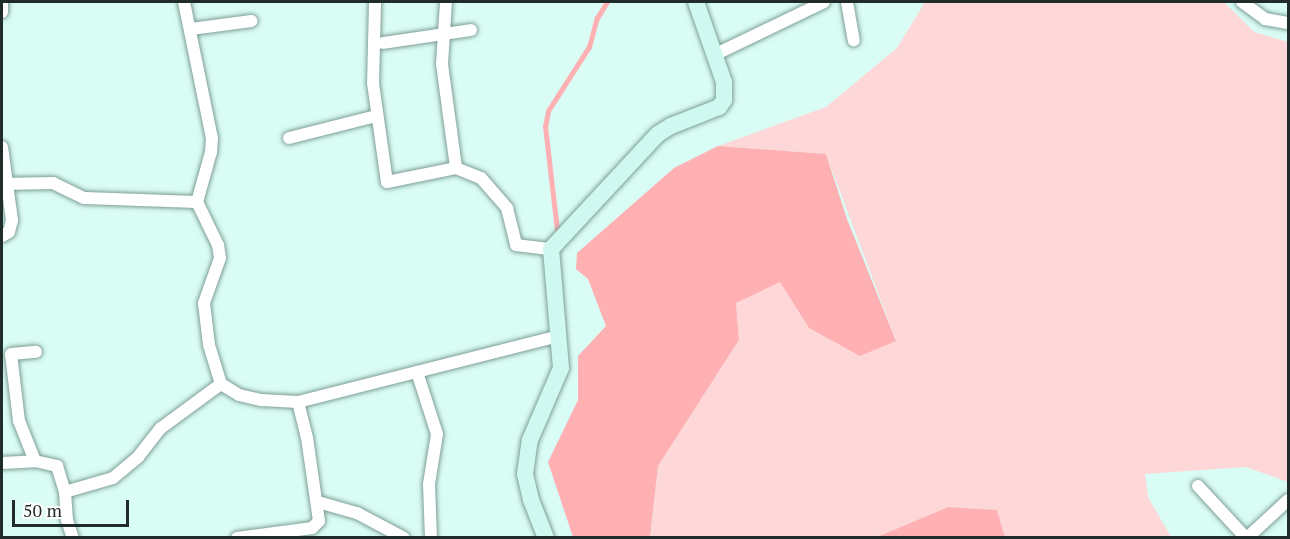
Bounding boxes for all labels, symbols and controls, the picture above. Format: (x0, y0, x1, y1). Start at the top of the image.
scale bar (15, 488, 132, 526)
text: 50 m (23, 498, 62, 522)

